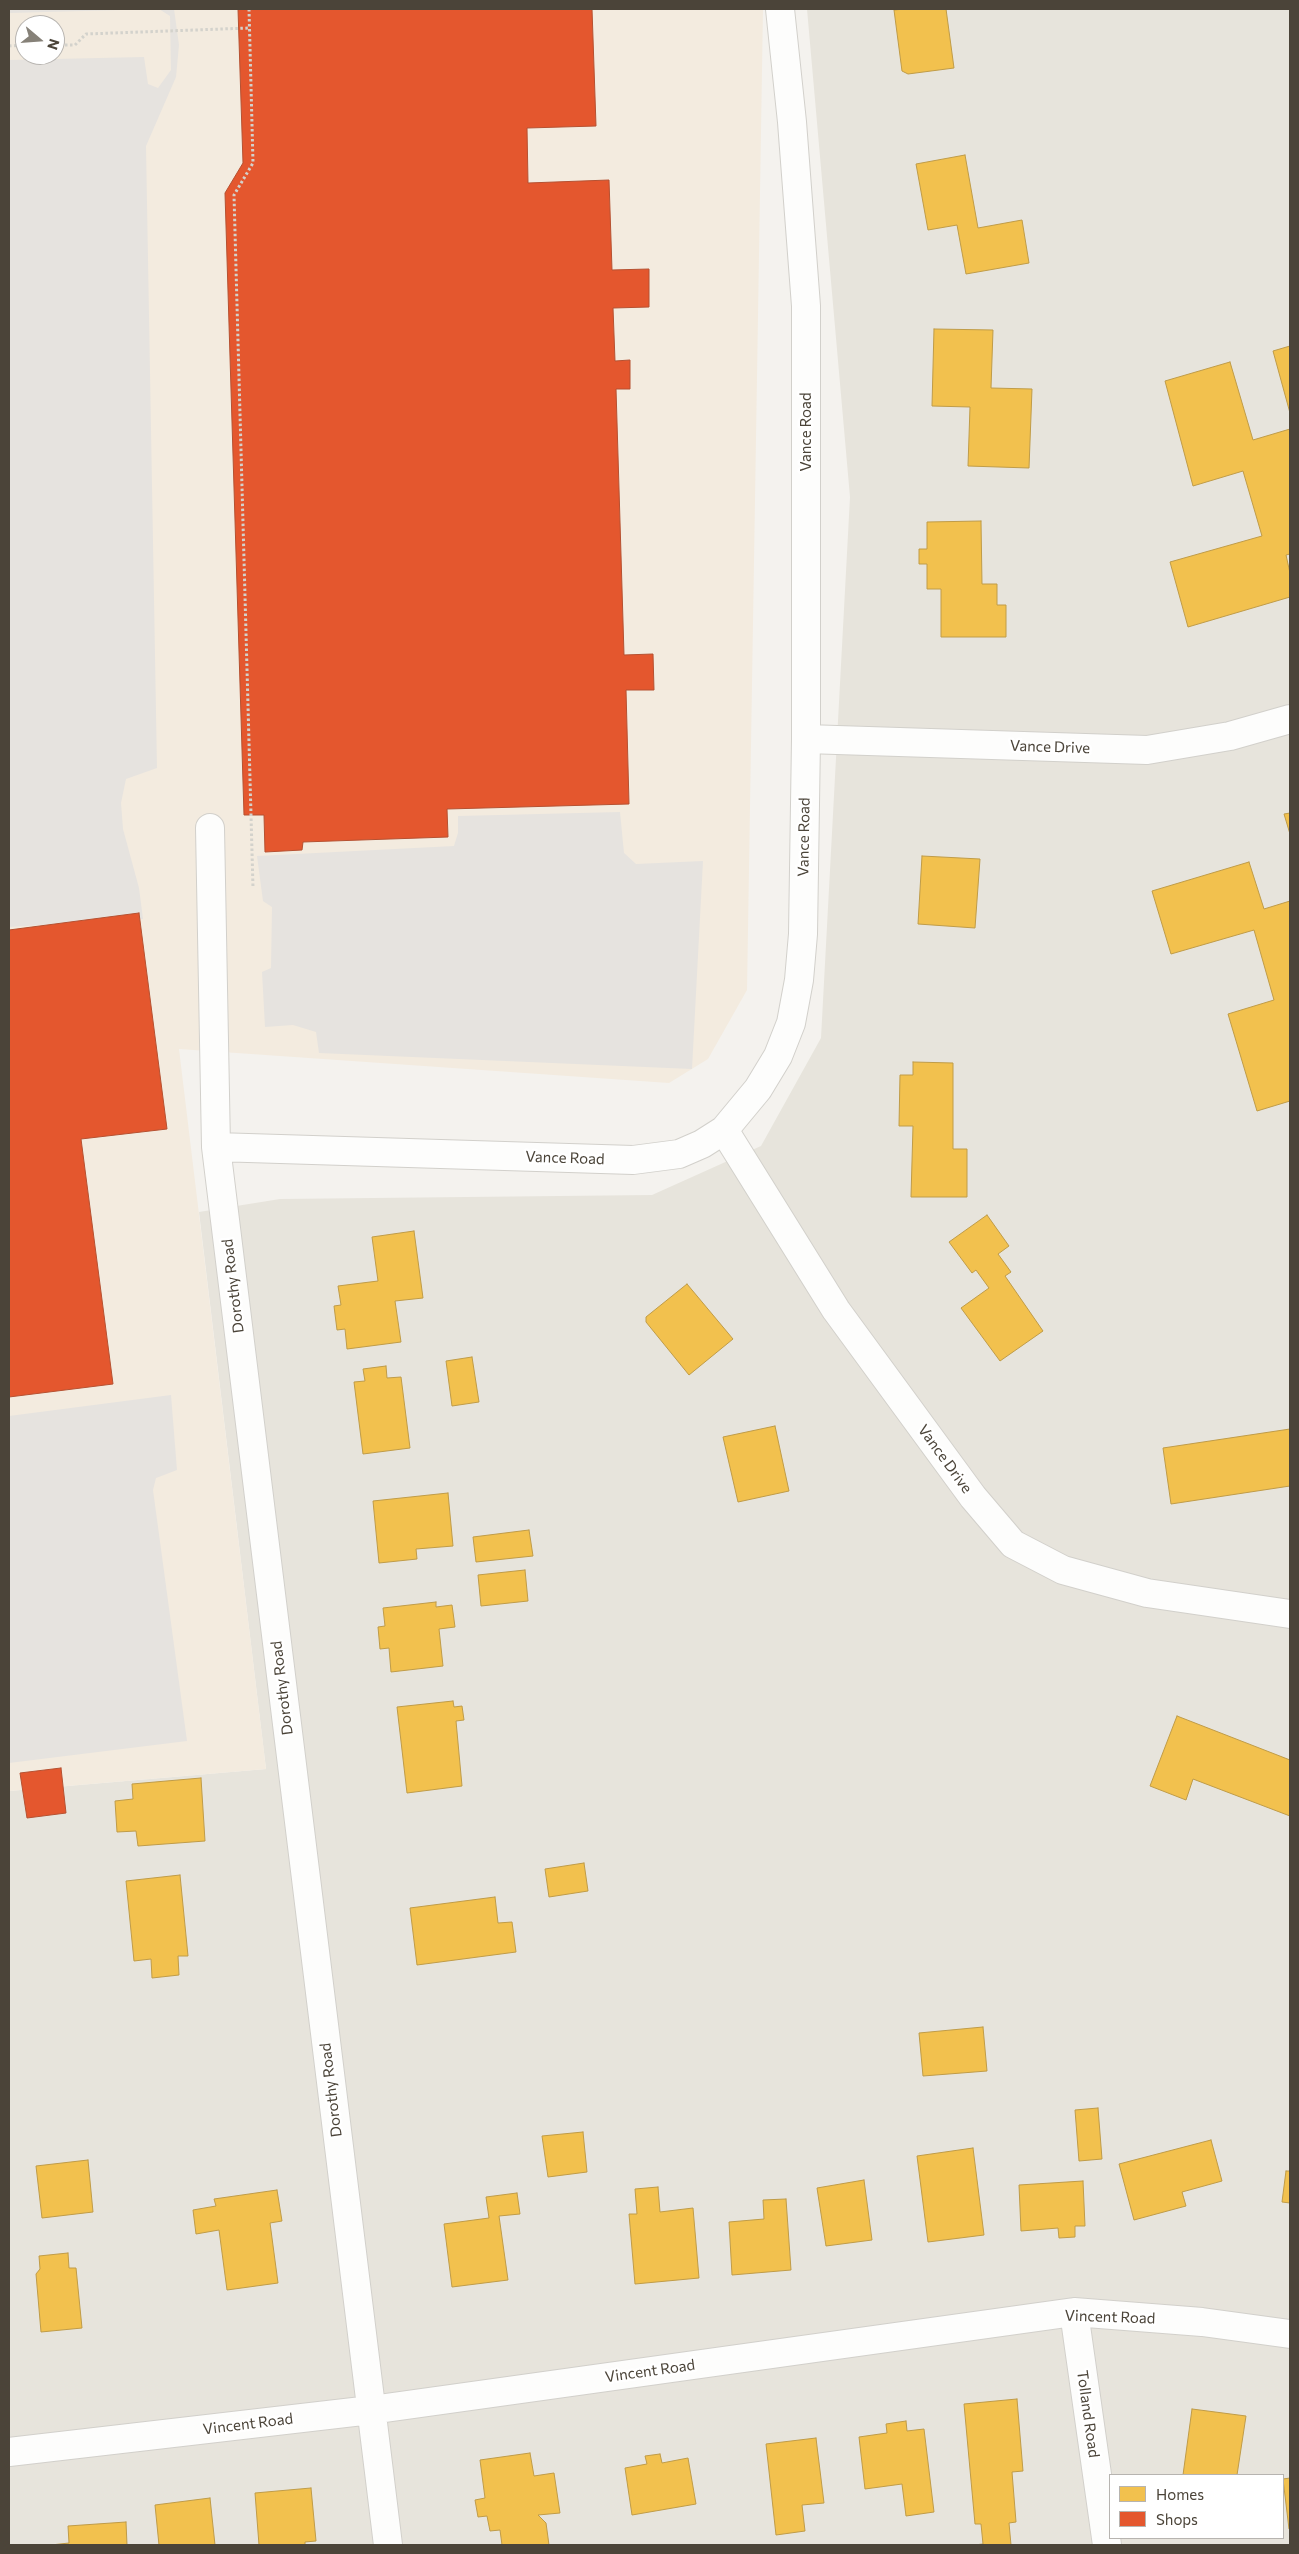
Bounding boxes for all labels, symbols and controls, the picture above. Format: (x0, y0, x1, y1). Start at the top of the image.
north arrow (15, 15, 65, 65)
text: N (44, 37, 63, 52)
street label: Vance Road (797, 392, 815, 472)
street label: Vance Drive (1010, 737, 1090, 757)
street label: Vance Road (794, 797, 814, 877)
street label: Vance Road (525, 1148, 605, 1168)
street label: Dorothy Road (218, 1238, 248, 1334)
street label: Vance Drive (914, 1421, 976, 1497)
street label: Dorothy Road (267, 1640, 297, 1736)
street label: Dorothy Road (316, 2042, 346, 2138)
street label: Vincent Road (1064, 2306, 1156, 2328)
street label: Vincent Road (604, 2356, 696, 2386)
street label: Tolland Road (1073, 2369, 1103, 2459)
street label: Vincent Road (202, 2410, 294, 2438)
legend (1109, 2474, 1284, 2539)
text: Homes (1156, 2485, 1204, 2503)
text: Shops (1156, 2510, 1198, 2528)

